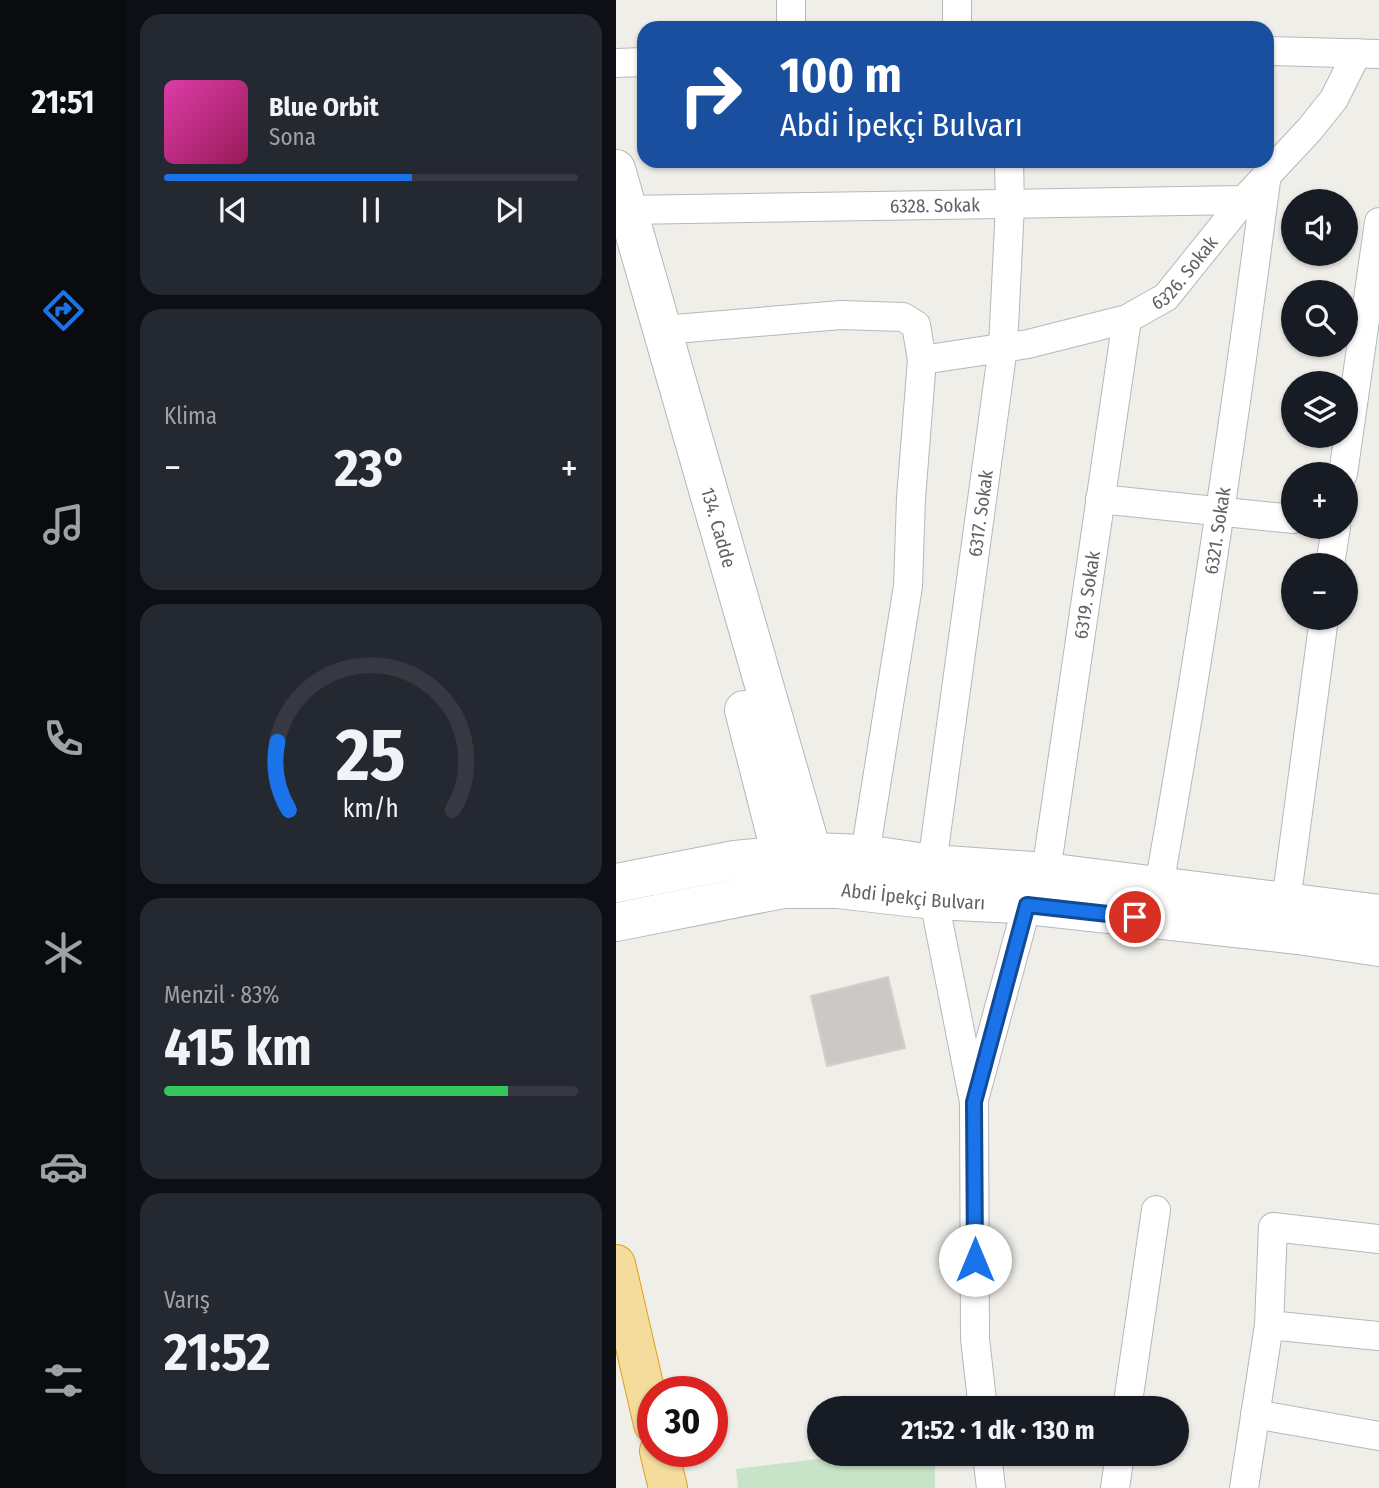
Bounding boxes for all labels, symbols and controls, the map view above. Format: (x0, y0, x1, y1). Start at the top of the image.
text: 100 m (780, 46, 902, 105)
icon: right (665, 49, 756, 140)
text: 21:51 (32, 83, 94, 121)
text: Blue Orbit (269, 92, 379, 123)
text: Abdi İpekçi Bulvarı (780, 106, 1023, 144)
text: Sona (269, 123, 316, 151)
map controls (1281, 189, 1358, 630)
button: sound (1281, 189, 1358, 266)
icon: previous (214, 191, 252, 229)
icon: pause (352, 191, 390, 229)
icon: next (490, 191, 528, 229)
street label: 6328. Sokak (890, 193, 980, 217)
street label: 6326. Sokak (1147, 231, 1222, 314)
button: search (1281, 280, 1358, 357)
icon: directions (39, 286, 88, 335)
button: layers (1281, 371, 1358, 448)
text: Klima (164, 402, 217, 430)
text: 23° (334, 437, 407, 500)
text: − (164, 445, 181, 491)
text: + (561, 445, 578, 491)
button: + (1281, 462, 1358, 539)
street label: 6317. Sokak (963, 468, 998, 558)
street label: 134. Cadde (697, 485, 741, 570)
street label: 6321. Sokak (1199, 486, 1235, 576)
icon: music (39, 500, 88, 549)
street label: 6319. Sokak (1069, 549, 1104, 641)
button: − (1281, 553, 1358, 630)
text: 25 (335, 712, 406, 799)
icon: phone (39, 714, 88, 763)
text: km/h (343, 794, 399, 824)
street label: Abdi İpekçi Bulvarı (840, 878, 986, 914)
pin (1105, 887, 1165, 947)
icon: arrive (1116, 898, 1154, 936)
icon: climate (39, 928, 88, 977)
text: Menzil · 83% (164, 981, 280, 1009)
text: 415 km (164, 1016, 312, 1079)
icon: car (39, 1142, 88, 1191)
position arrow (938, 1223, 1012, 1297)
text: Varış (164, 1286, 210, 1314)
text: 21:52 (164, 1321, 271, 1384)
icon: filters (39, 1356, 88, 1405)
speed limit sign: 30 (637, 1376, 728, 1467)
text: 21:52 · 1 dk · 130 m (901, 1415, 1095, 1446)

